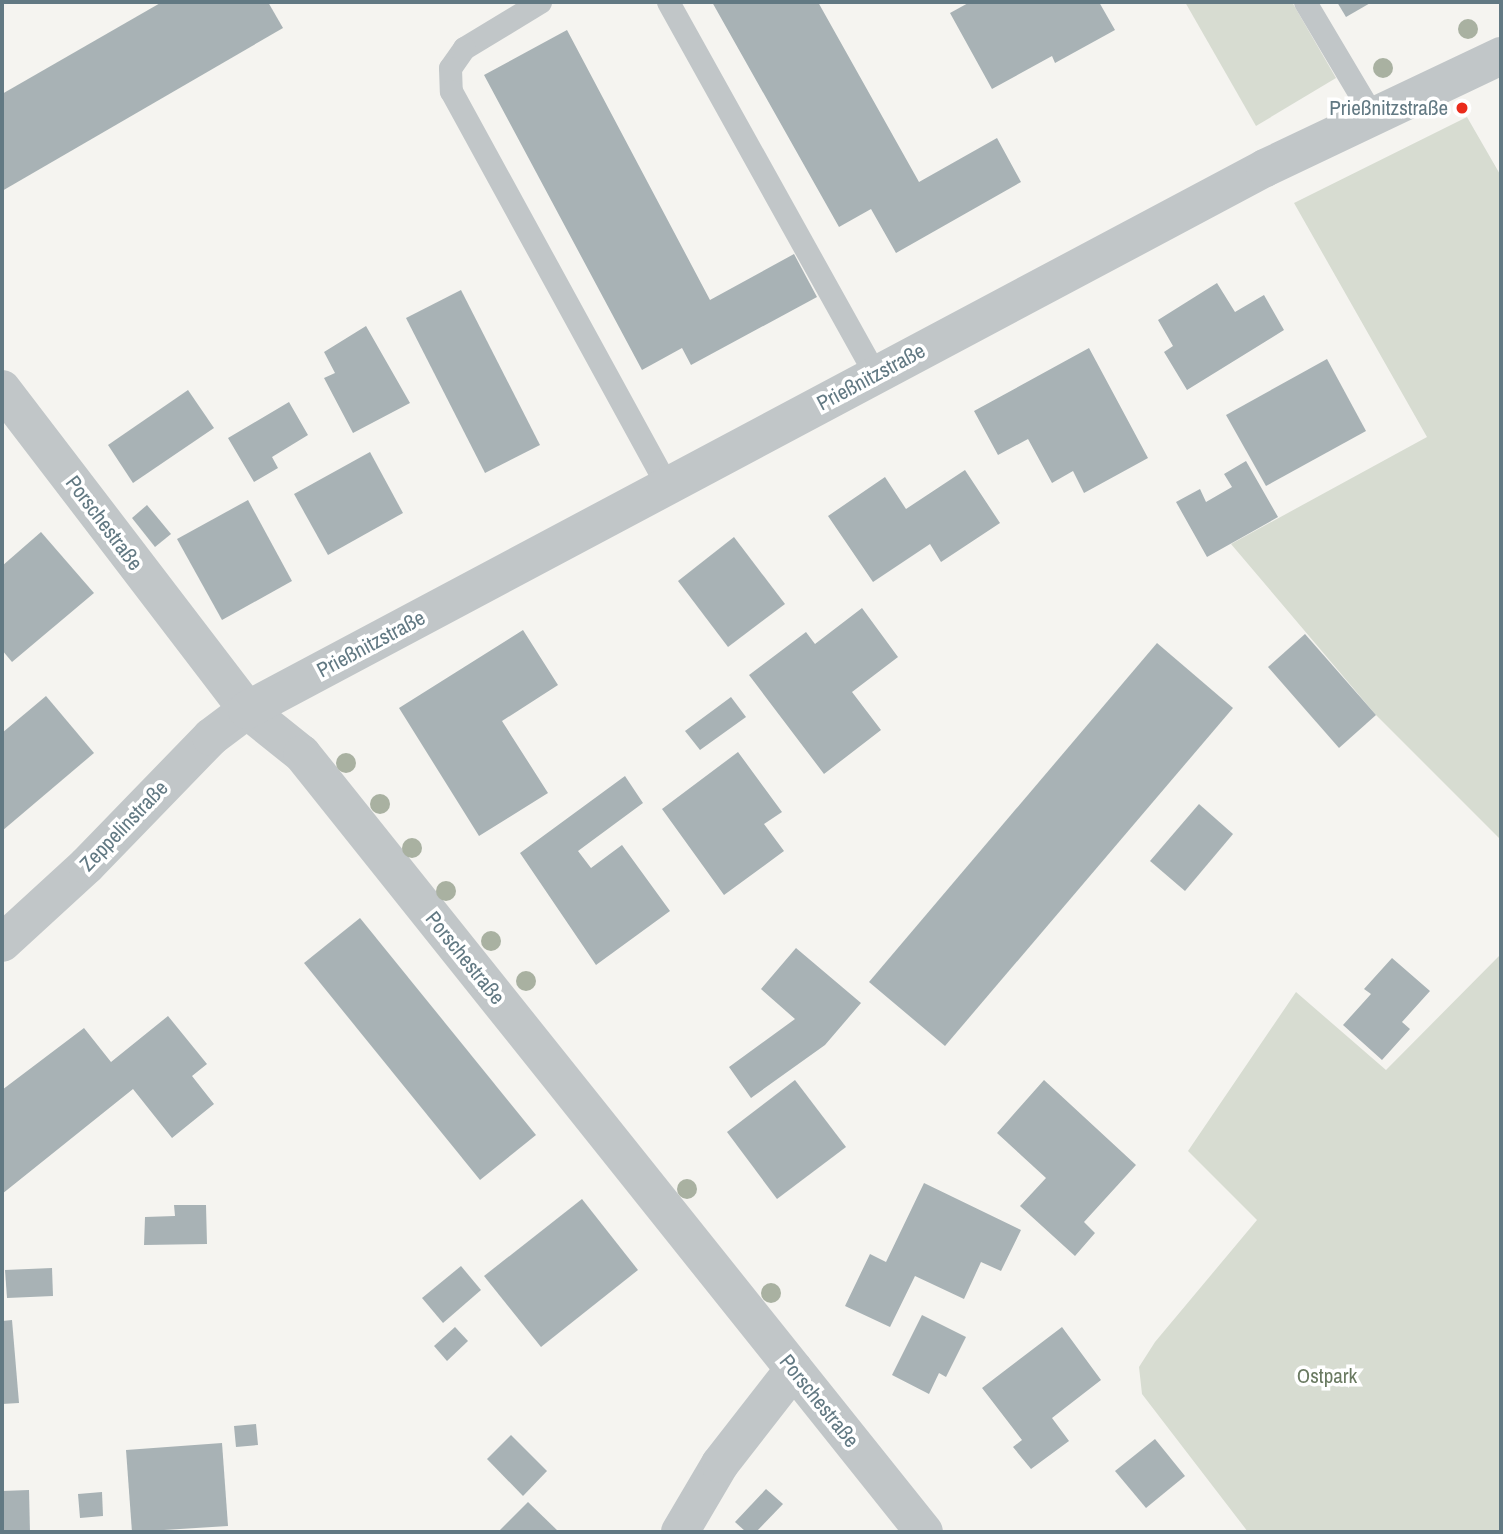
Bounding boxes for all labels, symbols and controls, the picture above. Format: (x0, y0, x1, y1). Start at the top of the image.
place label: Prießnitzstraße (1329, 95, 1448, 121)
marker: Prießnitzstraße (1454, 100, 1470, 116)
street label: Prießnitzstraße (813, 338, 929, 416)
street label: Porschestraße (60, 471, 148, 575)
street label: Prießnitzstraße (313, 605, 429, 683)
street label: Zeppelinstraße (75, 776, 173, 876)
street label: Porschestraße (420, 907, 510, 1009)
street label: Porschestraße (774, 1350, 864, 1452)
park label: Ostpark (1297, 1363, 1357, 1389)

